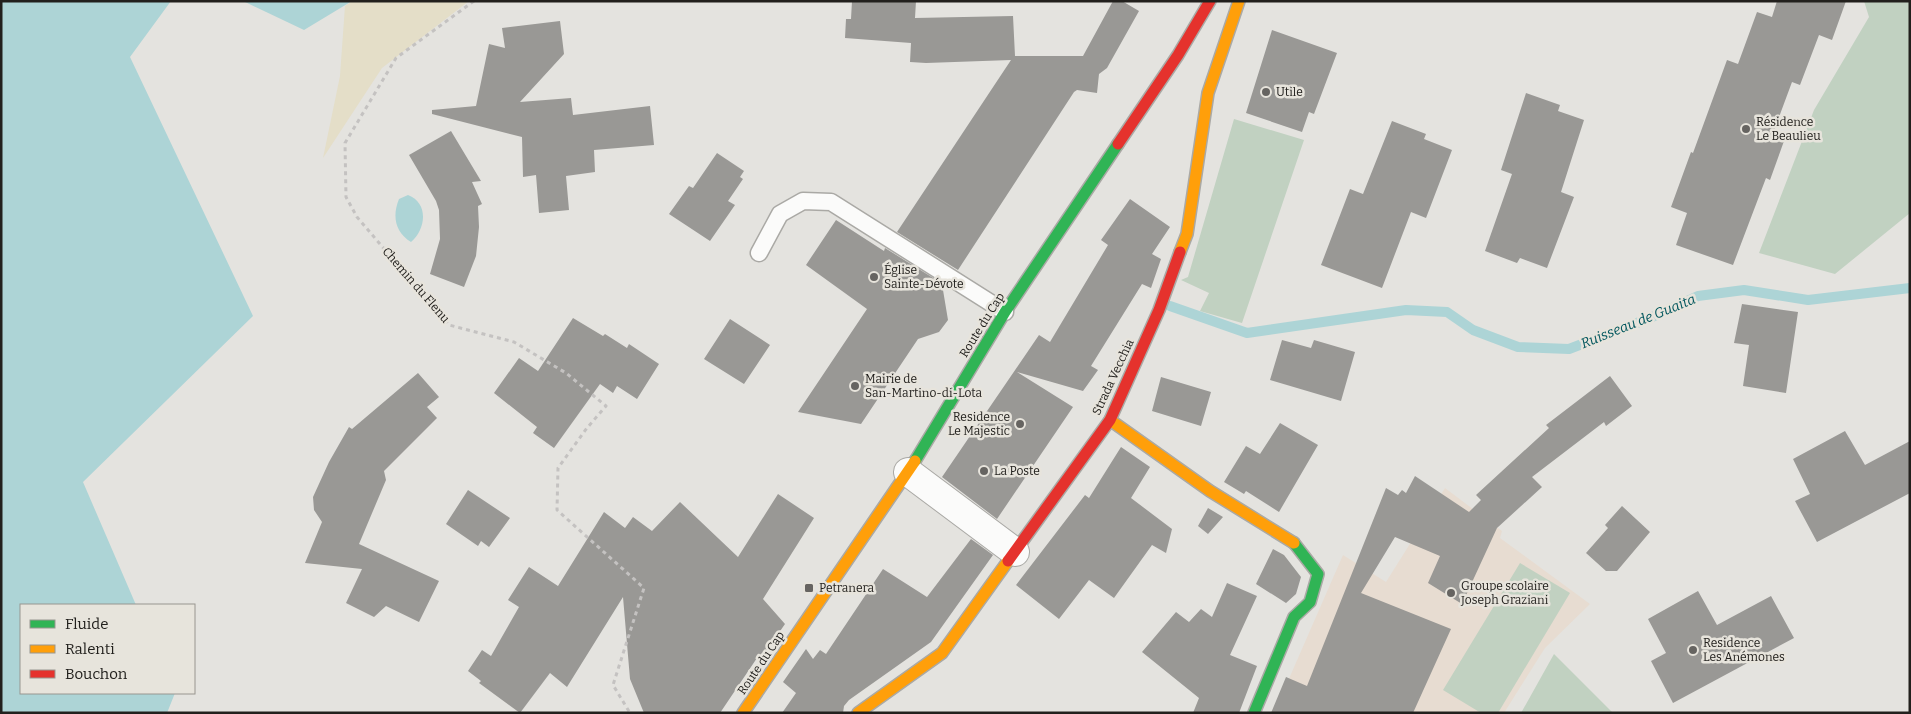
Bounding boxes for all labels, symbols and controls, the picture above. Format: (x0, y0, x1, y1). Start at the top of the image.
place label: Utile (1276, 85, 1303, 99)
marker: Utile (1260, 86, 1272, 98)
place label: Résidence Le Beaulieu (1756, 115, 1821, 143)
marker: Résidence Le Beaulieu (1740, 123, 1752, 135)
street label: Chemin du Flenu (380, 245, 453, 326)
place label: Église Sainte-Dévote (884, 262, 964, 291)
marker: Église Sainte-Dévote (868, 271, 880, 283)
street label: Route du Cap (957, 290, 1007, 360)
water label: Ruisseau de Guaita (1578, 291, 1698, 352)
street label: Strada Vecchia (1089, 336, 1137, 417)
place label: Mairie de San-Martino-di-Lota (865, 372, 983, 400)
marker: Mairie de San-Martino-di-Lota (849, 380, 861, 392)
place label: Residence Le Majestic (948, 410, 1010, 438)
marker: Residence Le Majestic (1014, 418, 1026, 430)
place label: La Poste (994, 464, 1040, 478)
marker: La Poste (978, 465, 990, 477)
place label: Groupe scolaire Joseph Graziani (1460, 579, 1549, 607)
place label: Petranera (819, 581, 874, 595)
marker: Petranera (803, 582, 815, 594)
marker: Groupe scolaire Joseph Graziani (1445, 587, 1457, 599)
legend (20, 604, 195, 694)
text: Fluide (65, 615, 108, 633)
street label: Route du Cap (735, 629, 787, 697)
place label: Residence Les Anémones (1703, 636, 1785, 664)
text: Ralenti (65, 640, 115, 658)
marker: Residence Les Anémones (1687, 644, 1699, 656)
text: Bouchon (65, 665, 128, 683)

